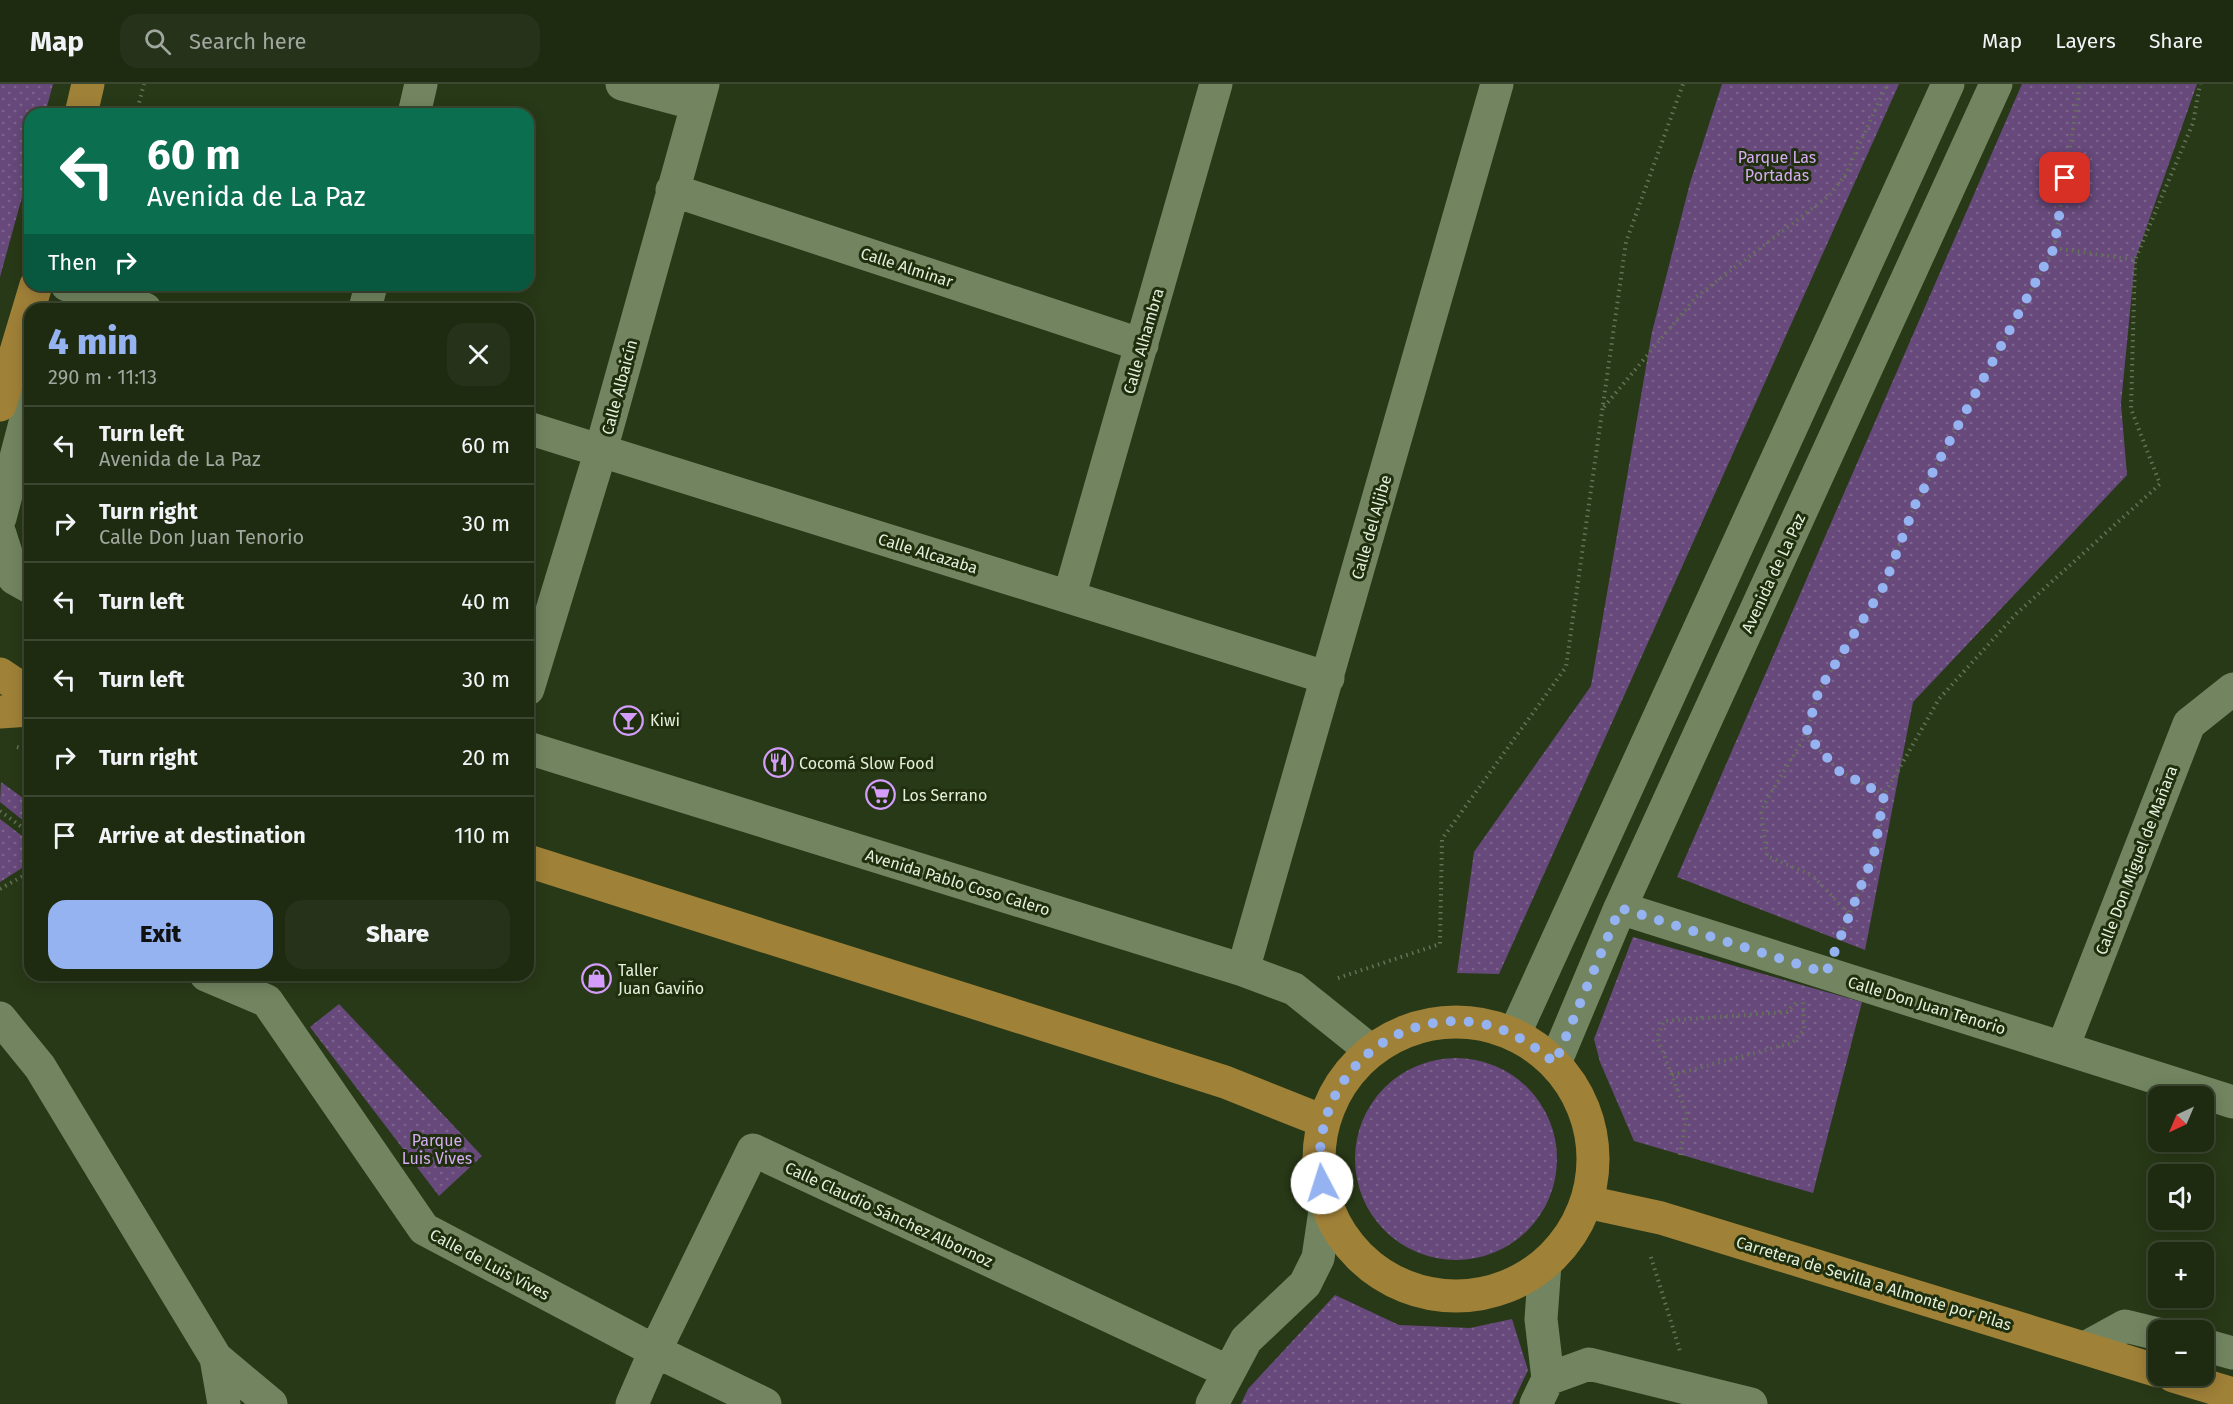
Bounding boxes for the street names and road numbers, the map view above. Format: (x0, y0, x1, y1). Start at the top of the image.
street label: Calle Alminar (858, 244, 956, 292)
street label: Calle Alhambra (1119, 286, 1168, 396)
street label: Calle Albaicín (598, 338, 641, 437)
street label: Calle del Aljibe (1347, 473, 1395, 582)
street label: Avenida de La Paz (1737, 511, 1809, 636)
street label: Calle Alcazaba (876, 529, 980, 578)
street label: Calle Don Miguel de Mañara (2092, 763, 2181, 957)
street label: Avenida Pablo Coso Calero (863, 845, 1052, 920)
street label: Calle Don Juan Tenorio (1846, 972, 2008, 1039)
street label: Calle Claudio Sánchez Albornoz (782, 1158, 996, 1271)
street label: Calle de Luis Vives (427, 1225, 553, 1304)
street label: Carretera de Sevilla a Almonte por Pilas (1734, 1232, 2014, 1335)

